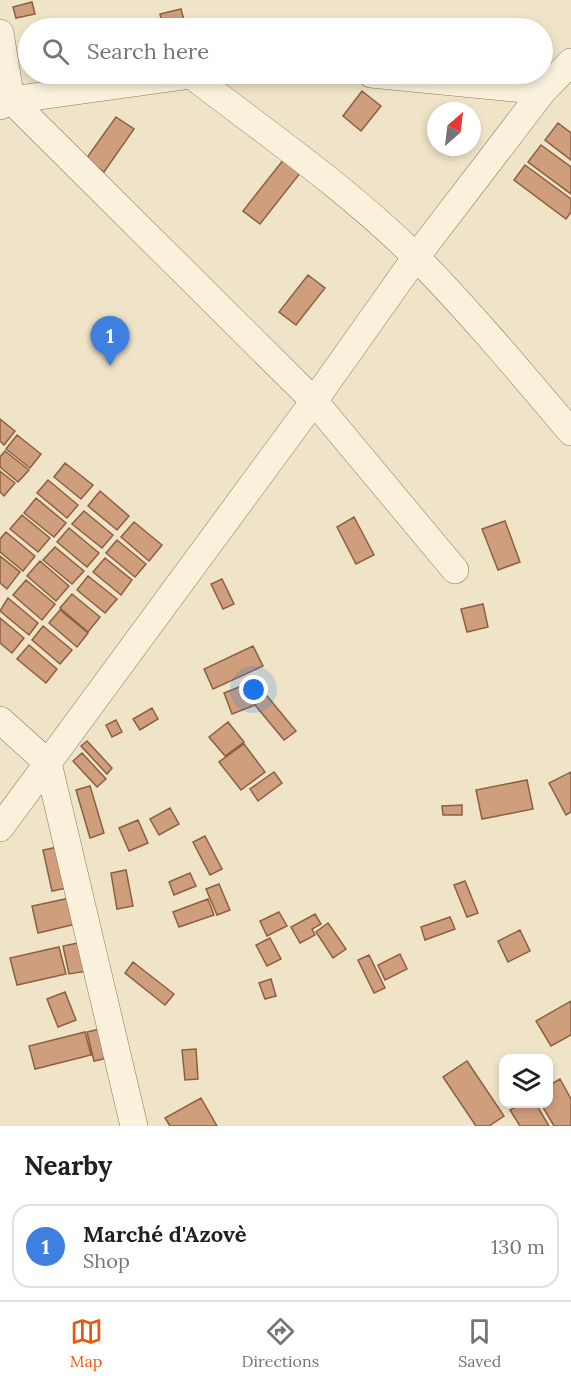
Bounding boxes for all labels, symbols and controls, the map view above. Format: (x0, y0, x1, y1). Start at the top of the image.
search box (18, 18, 553, 84)
icon: search (39, 35, 72, 68)
text: Search here (87, 37, 209, 65)
north arrow (427, 102, 481, 156)
pin: 1 (90, 316, 130, 366)
your location (239, 675, 268, 704)
map controls (499, 1054, 553, 1108)
button: layers (499, 1054, 553, 1108)
text: Nearby (24, 1149, 112, 1182)
text: Marché d'Azovè (83, 1220, 247, 1248)
text: 1 (41, 1234, 50, 1259)
text: 130 m (491, 1234, 545, 1259)
text: Shop (83, 1248, 130, 1273)
tab: Map (70, 1315, 103, 1371)
tab: Directions (242, 1315, 319, 1371)
tab: Saved (458, 1315, 501, 1371)

